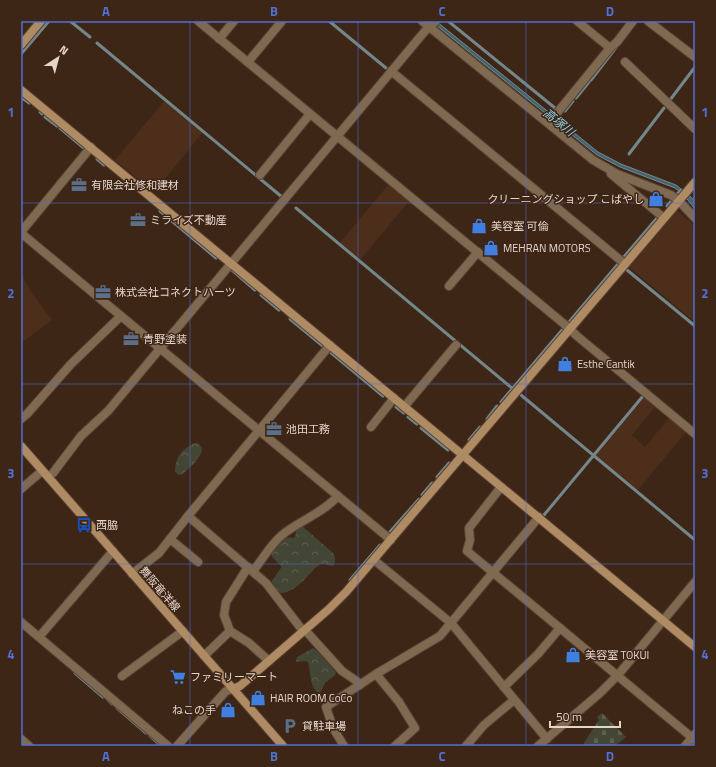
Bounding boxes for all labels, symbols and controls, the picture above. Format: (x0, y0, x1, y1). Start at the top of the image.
text: A (102, 1, 110, 21)
text: B (270, 1, 278, 21)
text: C (438, 1, 446, 21)
text: D (606, 1, 614, 21)
north arrow (38, 38, 78, 78)
text: N (56, 41, 72, 59)
text: 1 (7, 102, 15, 122)
text: 1 (701, 102, 709, 122)
water label: 高塚川 (539, 103, 581, 142)
office icon: 有限会社修和建材 (70, 176, 88, 194)
place label: 有限会社修和建材 (91, 177, 179, 193)
shop icon: クリーニングショップ こばやし (647, 190, 665, 208)
place label: クリーニングショップ こばやし (488, 191, 644, 207)
office icon: ミライズ不動産 (129, 211, 147, 229)
place label: ミライズ不動産 (150, 212, 227, 228)
shop icon: 美容室 可倫 (470, 217, 488, 235)
place label: 美容室 可倫 (491, 218, 548, 234)
shop icon: MEHRAN MOTORS (482, 239, 500, 257)
place label: MEHRAN MOTORS (503, 240, 591, 256)
text: 2 (7, 283, 15, 303)
office icon: 株式会社コネクトハーツ (94, 283, 112, 301)
text: 2 (701, 283, 709, 303)
place label: 株式会社コネクトハーツ (115, 284, 236, 300)
office icon: 青野塗装 (122, 330, 140, 348)
place label: 青野塗装 (143, 331, 187, 347)
shop icon: Esthe Cantik (556, 355, 574, 373)
place label: Esthe Cantik (577, 356, 636, 372)
office icon: 池田工務 (265, 420, 283, 438)
place label: 池田工務 (286, 421, 330, 437)
text: 3 (7, 463, 15, 483)
text: 3 (701, 463, 709, 483)
bus stop icon: 西脇 (75, 516, 93, 534)
place label: 西脇 (96, 517, 118, 533)
street label: 舞阪竜洋線 (136, 563, 184, 615)
text: 4 (7, 644, 15, 664)
text: 4 (701, 644, 709, 664)
shop icon: 美容室 TOKUI (564, 646, 582, 664)
place label: 美容室 TOKUI (585, 647, 649, 663)
supermarket icon: ファミリーマート (169, 668, 187, 686)
place label: ファミリーマート (190, 669, 278, 685)
shop icon: HAIR ROOM CoCo (249, 689, 267, 707)
place label: HAIR ROOM CoCo (270, 690, 352, 706)
shop icon: ねこの手 (219, 701, 237, 719)
place label: ねこの手 (172, 702, 216, 718)
scale bar (550, 703, 620, 729)
text: 50 m (556, 707, 582, 726)
parking icon: 貸駐車場 (281, 717, 299, 735)
place label: 貸駐車場 (302, 718, 346, 734)
text: A (102, 746, 110, 766)
text: B (270, 746, 278, 766)
text: C (438, 746, 446, 766)
text: D (606, 746, 614, 766)

